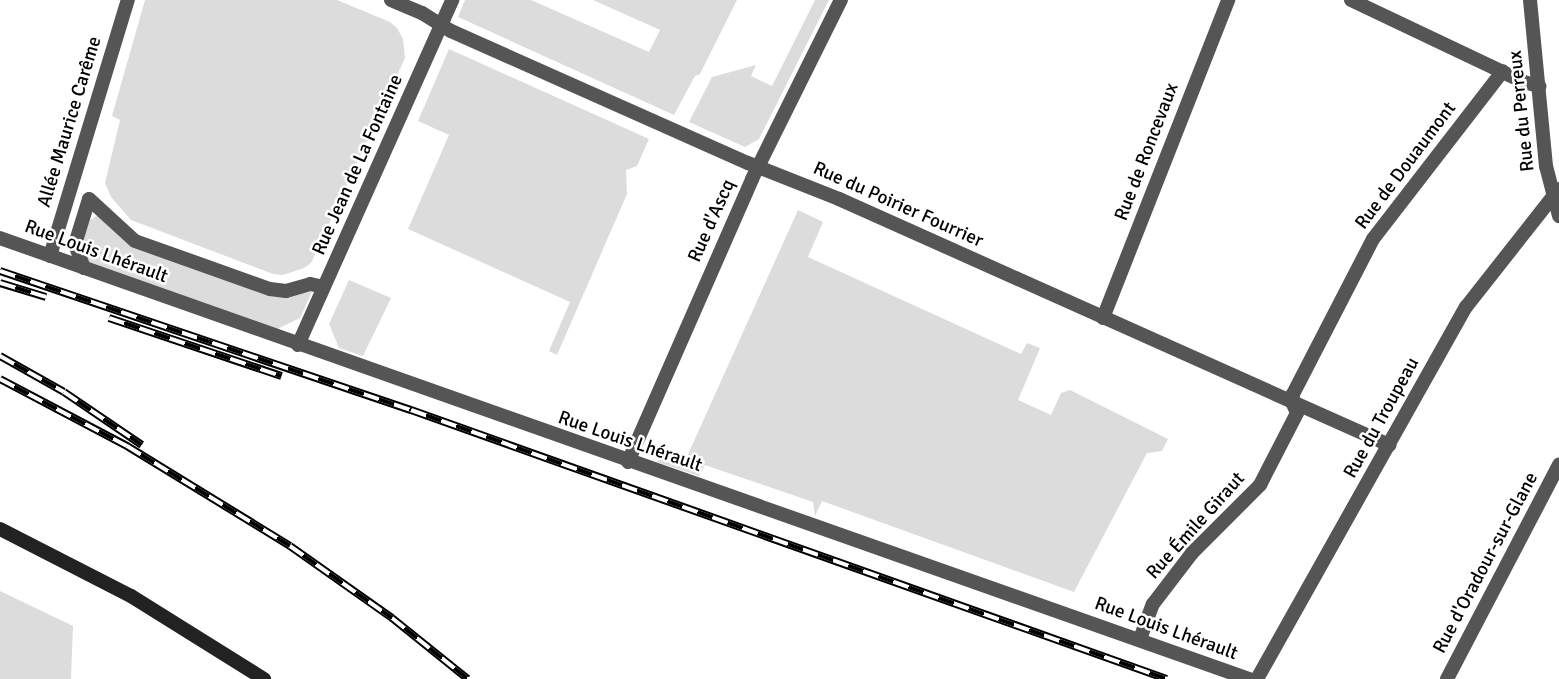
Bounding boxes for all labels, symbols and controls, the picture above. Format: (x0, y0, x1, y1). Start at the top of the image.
street label: Allée Maurice Carême (33, 34, 107, 210)
street label: Rue du Perreux (1504, 49, 1540, 173)
street label: Rue Jean de La Fontaine (308, 71, 408, 259)
street label: Rue de Roncevaux (1110, 80, 1184, 224)
street label: Rue de Douaumont (1351, 98, 1461, 234)
street label: Rue du Poirier Fourrier (809, 157, 987, 253)
street label: Rue d'Ascq (684, 176, 740, 266)
street label: Rue Louis Lhérault (21, 216, 171, 288)
street label: Rue du Troupeau (1339, 354, 1425, 482)
street label: Rue Louis Lhérault (555, 407, 705, 477)
street label: Rue Émile Giraut (1142, 468, 1250, 584)
street label: Rue d'Oradour-sur-Glane (1429, 469, 1543, 657)
street label: Rue Louis Lhérault (1091, 593, 1241, 665)

